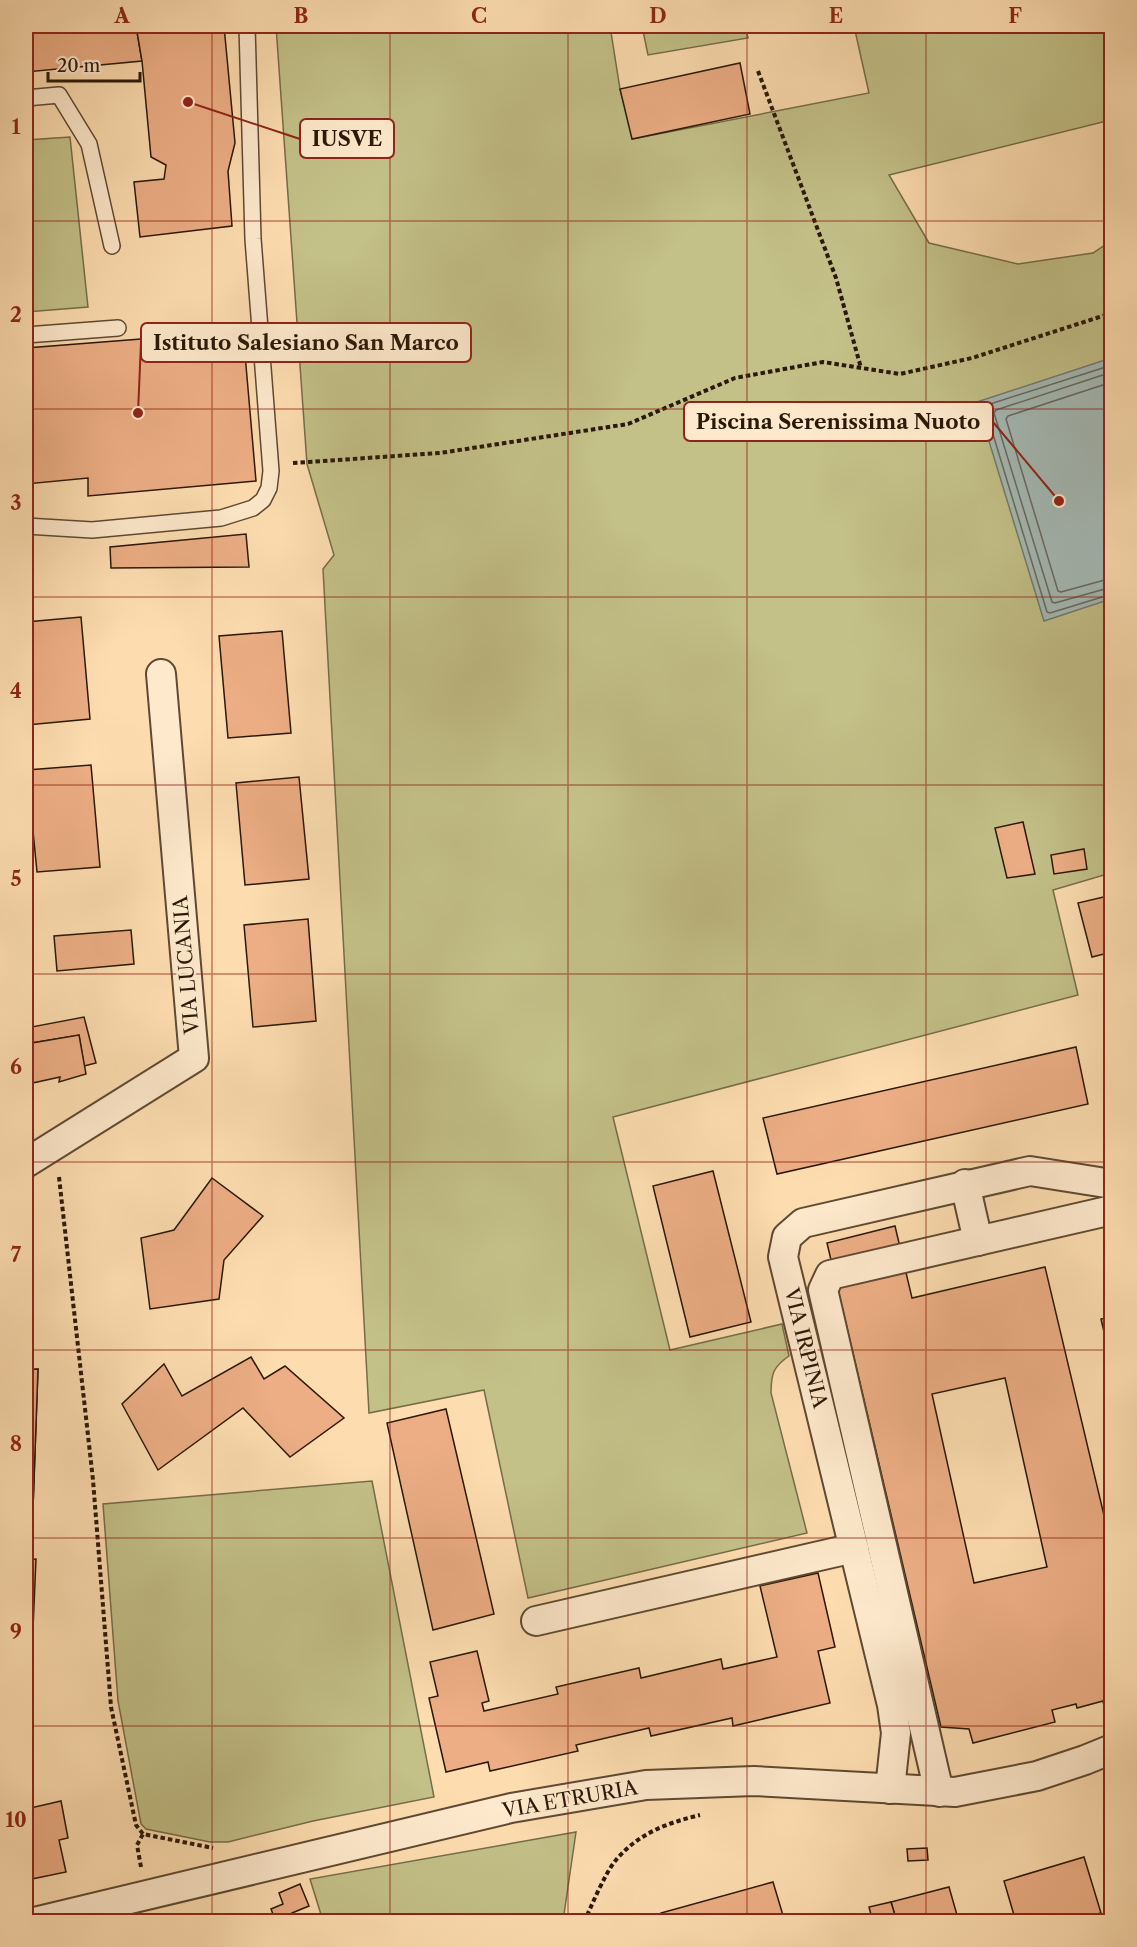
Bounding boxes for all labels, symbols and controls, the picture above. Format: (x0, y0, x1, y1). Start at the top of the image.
text: A (113, 4, 130, 28)
text: B (294, 4, 309, 28)
text: C (471, 4, 487, 28)
text: D (649, 4, 667, 28)
text: E (829, 4, 843, 28)
text: F (1008, 4, 1022, 28)
scale bar (48, 45, 140, 83)
text: 20 m (57, 55, 101, 77)
text: 1 (12, 115, 21, 139)
callout: IUSVE (300, 119, 394, 158)
text: IUSVE (312, 126, 382, 151)
text: 2 (10, 303, 22, 327)
callout: Istituto Salesiano San Marco (141, 323, 471, 362)
text: Istituto Salesiano San Marco (153, 330, 459, 355)
callout: Piscina Serenissima Nuoto (684, 402, 993, 441)
text: Piscina Serenissima Nuoto (696, 409, 980, 434)
text: 3 (10, 491, 22, 515)
text: 4 (10, 679, 22, 703)
text: 5 (10, 867, 22, 891)
street label: VIA LUCANIA (168, 894, 204, 1036)
text: 6 (10, 1055, 22, 1079)
text: 7 (11, 1243, 22, 1267)
street label: VIA IRPINIA (779, 1284, 833, 1412)
text: 8 (10, 1432, 22, 1456)
text: 9 (10, 1620, 22, 1644)
street label: VIA ETRURIA (500, 1775, 641, 1823)
text: 10 (5, 1808, 27, 1832)

